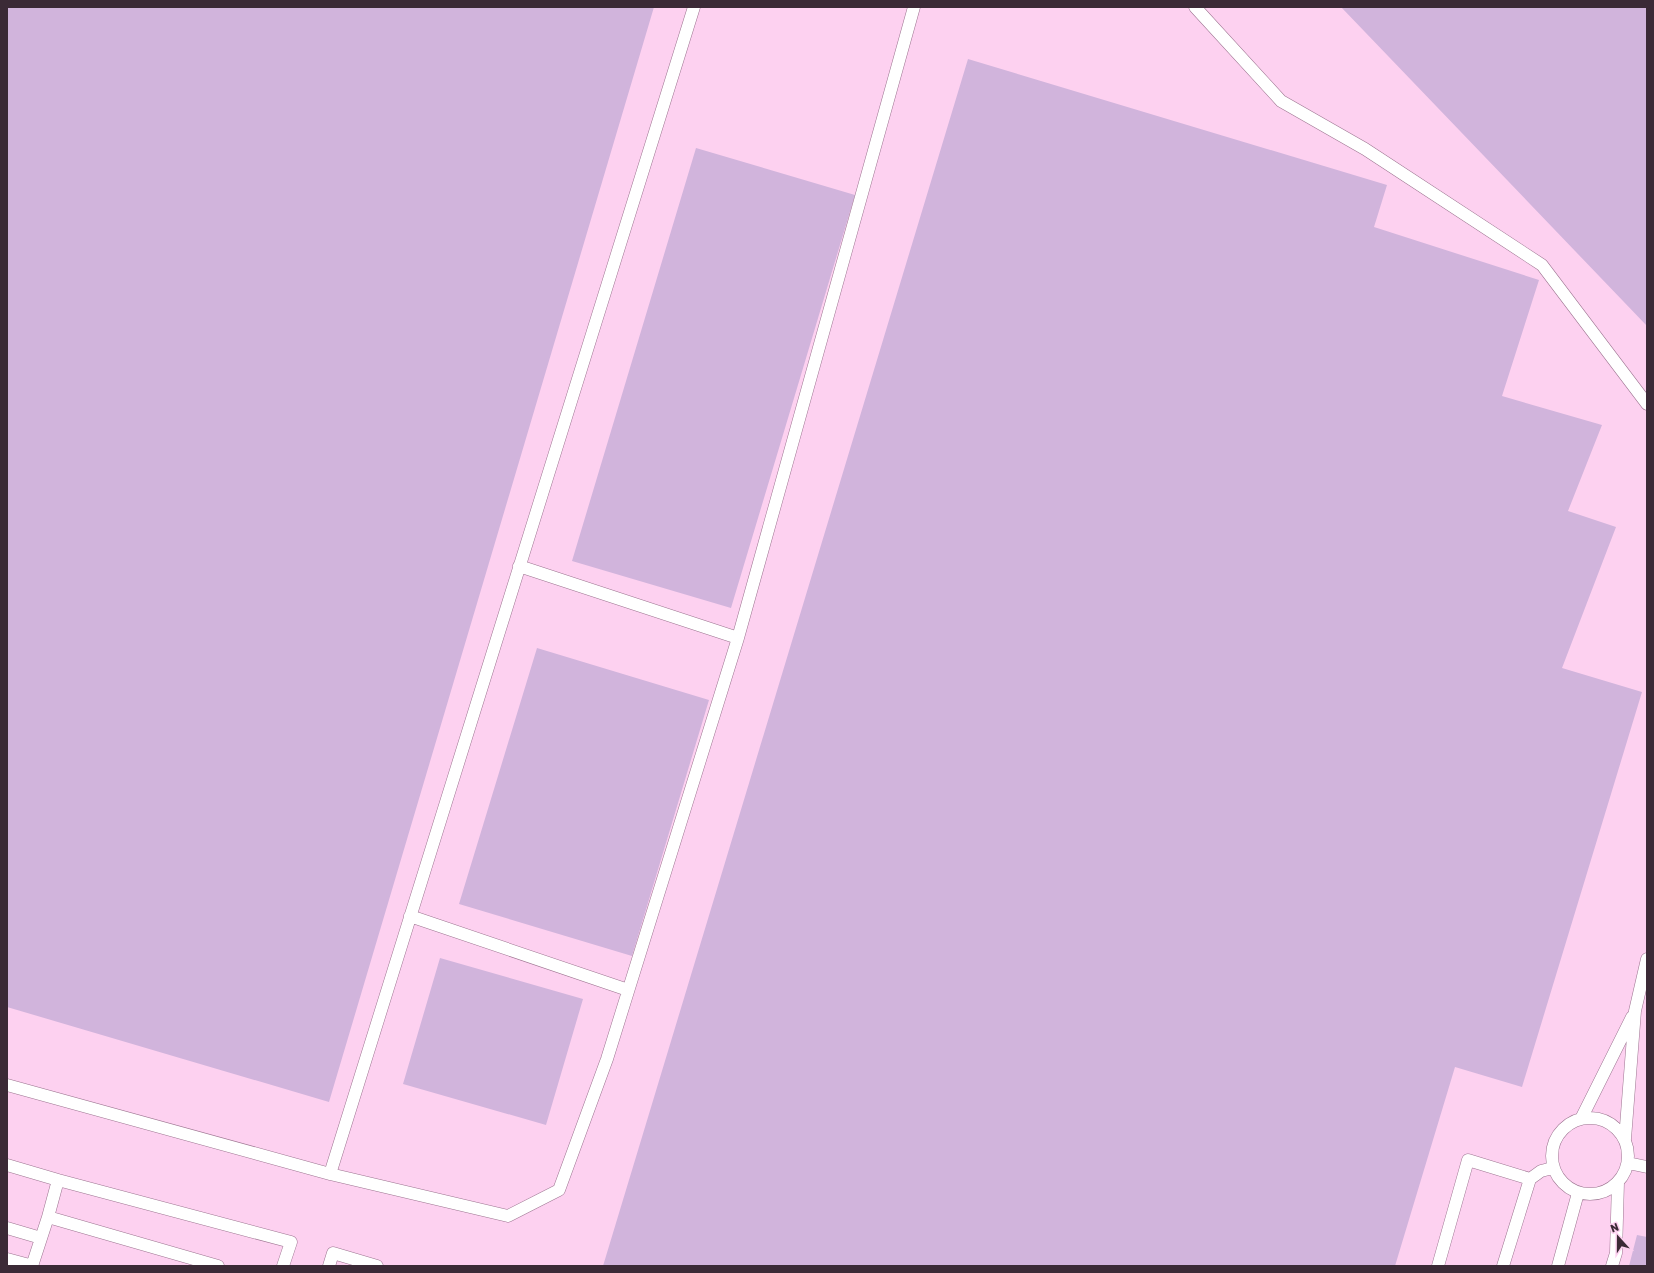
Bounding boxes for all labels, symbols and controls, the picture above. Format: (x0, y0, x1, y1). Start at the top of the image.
north arrow (1598, 1217, 1638, 1257)
text: N (1609, 1221, 1621, 1236)

